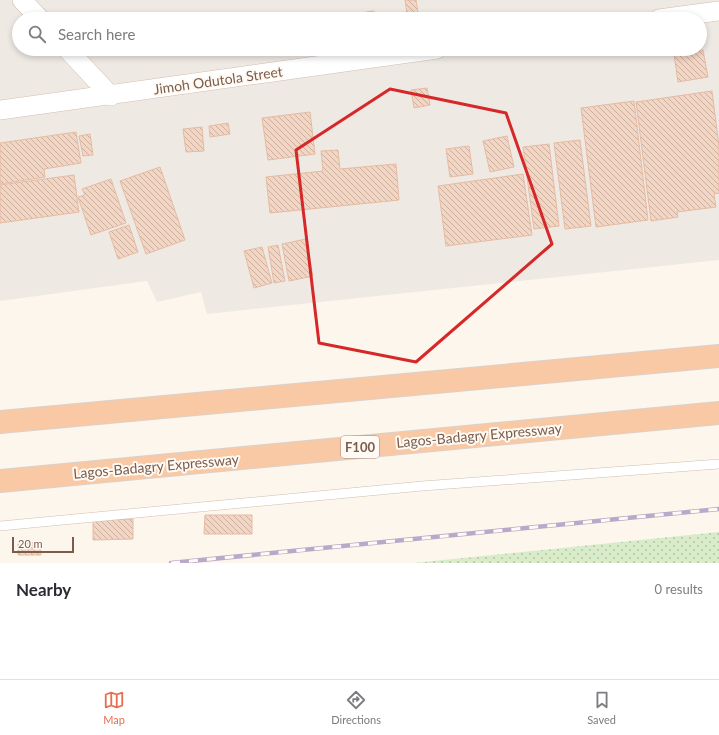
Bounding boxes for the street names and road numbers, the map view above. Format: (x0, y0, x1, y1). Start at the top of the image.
street label: Jimoh Odutola Street (152, 63, 284, 97)
street label: Lagos-Badagry Expressway (395, 419, 563, 451)
road number: F100 (341, 436, 379, 458)
street label: Lagos-Badagry Expressway (72, 450, 240, 482)

